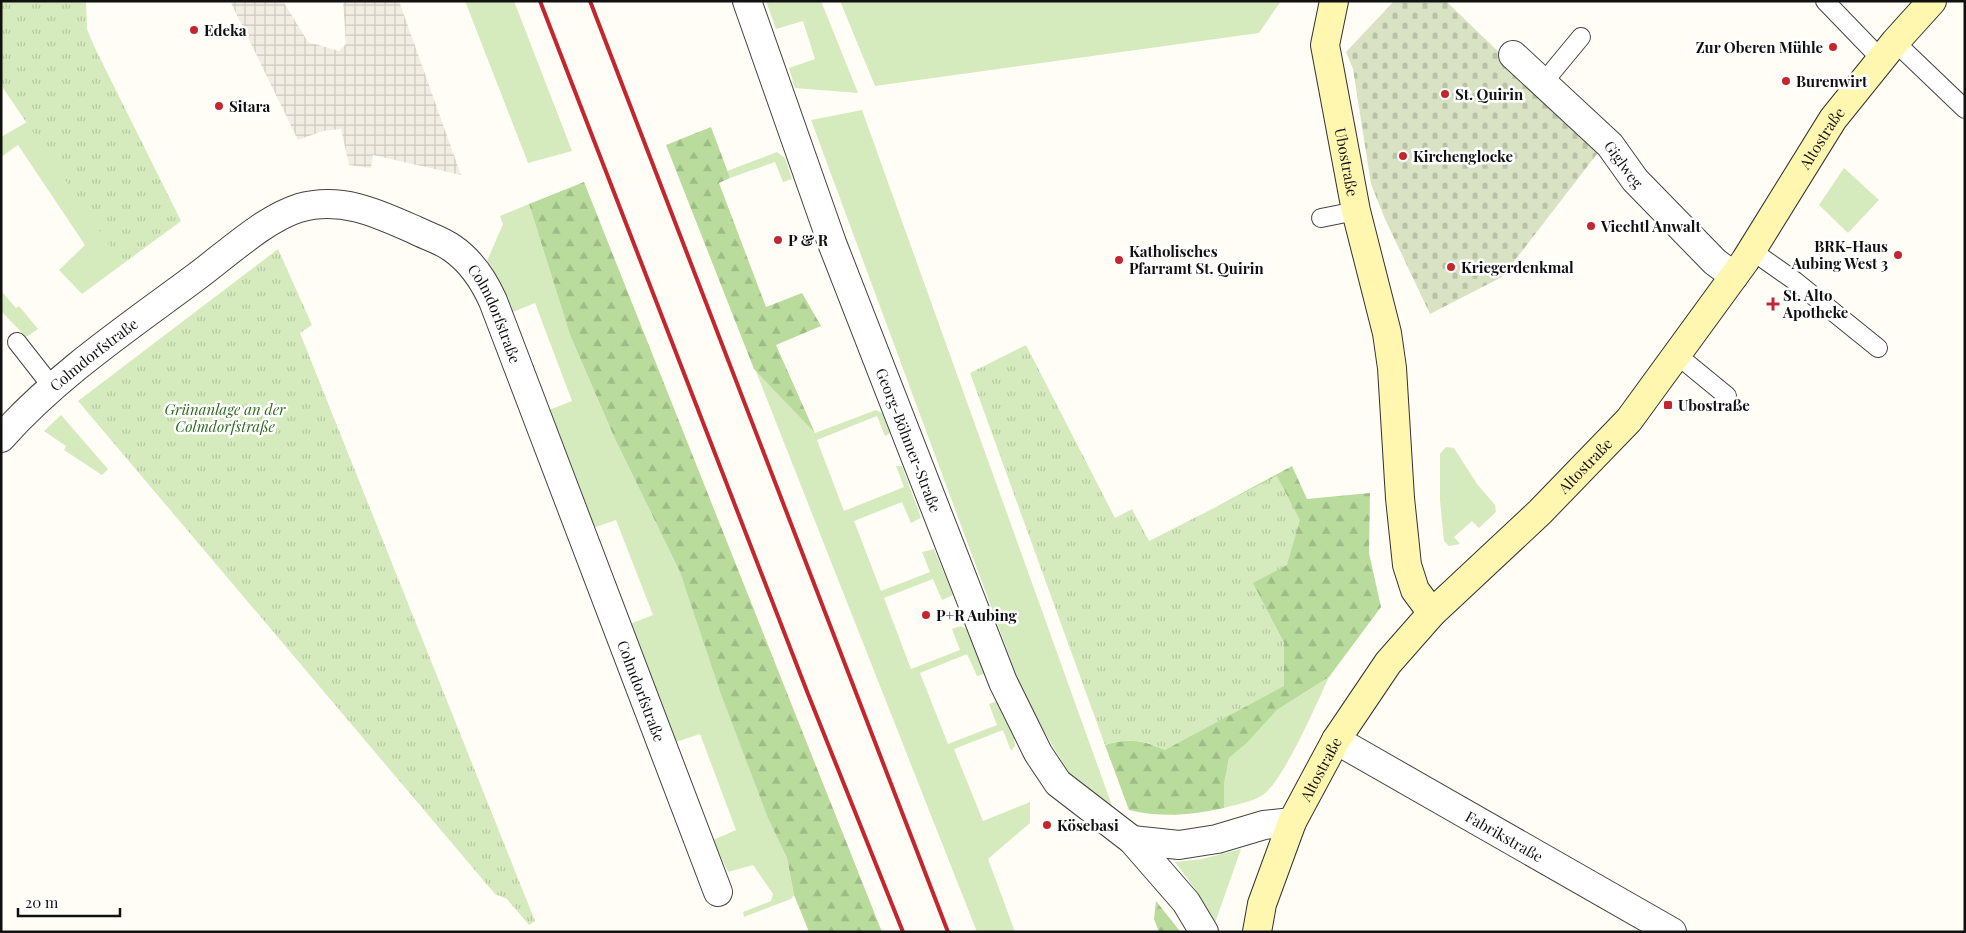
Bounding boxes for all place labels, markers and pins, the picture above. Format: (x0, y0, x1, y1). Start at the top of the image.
place label: Edeka (204, 20, 247, 40)
marker: Edeka (188, 24, 200, 36)
place label: Zur Oberen Mühle (1696, 37, 1823, 57)
marker: Zur Oberen Mühle (1827, 41, 1839, 53)
place label: Burenwirt (1796, 71, 1868, 91)
marker: Burenwirt (1780, 75, 1792, 87)
place label: St. Quirin (1455, 84, 1524, 104)
marker: St. Quirin (1439, 88, 1451, 100)
place label: Sitara (229, 96, 271, 116)
marker: Sitara (213, 100, 225, 112)
place label: Kirchenglocke (1413, 146, 1514, 166)
marker: Kirchenglocke (1397, 150, 1409, 162)
place label: Viechtl Anwalt (1600, 216, 1701, 236)
marker: Viechtl Anwalt (1585, 220, 1597, 232)
place label: P & R (788, 230, 829, 250)
marker: P & R (772, 234, 784, 246)
place label: BRK-Haus Aubing West 3 (1791, 236, 1888, 273)
place label: Katholisches Pfarramt St. Quirin (1129, 241, 1264, 278)
marker: BRK-Haus Aubing West 3 (1892, 249, 1904, 261)
marker: Katholisches Pfarramt St. Quirin (1113, 254, 1125, 266)
place label: Kriegerdenkmal (1461, 257, 1574, 277)
marker: Kriegerdenkmal (1445, 261, 1457, 273)
place label: St. Alto Apotheke (1782, 285, 1849, 322)
marker: St. Alto Apotheke (1767, 298, 1779, 310)
place label: Ubostraße (1678, 395, 1750, 415)
marker: Ubostraße (1662, 399, 1674, 411)
place label: P+R Aubing (936, 605, 1018, 625)
marker: P+R Aubing (920, 609, 932, 621)
place label: Kösebasi (1057, 815, 1119, 835)
marker: Kösebasi (1041, 819, 1053, 831)

